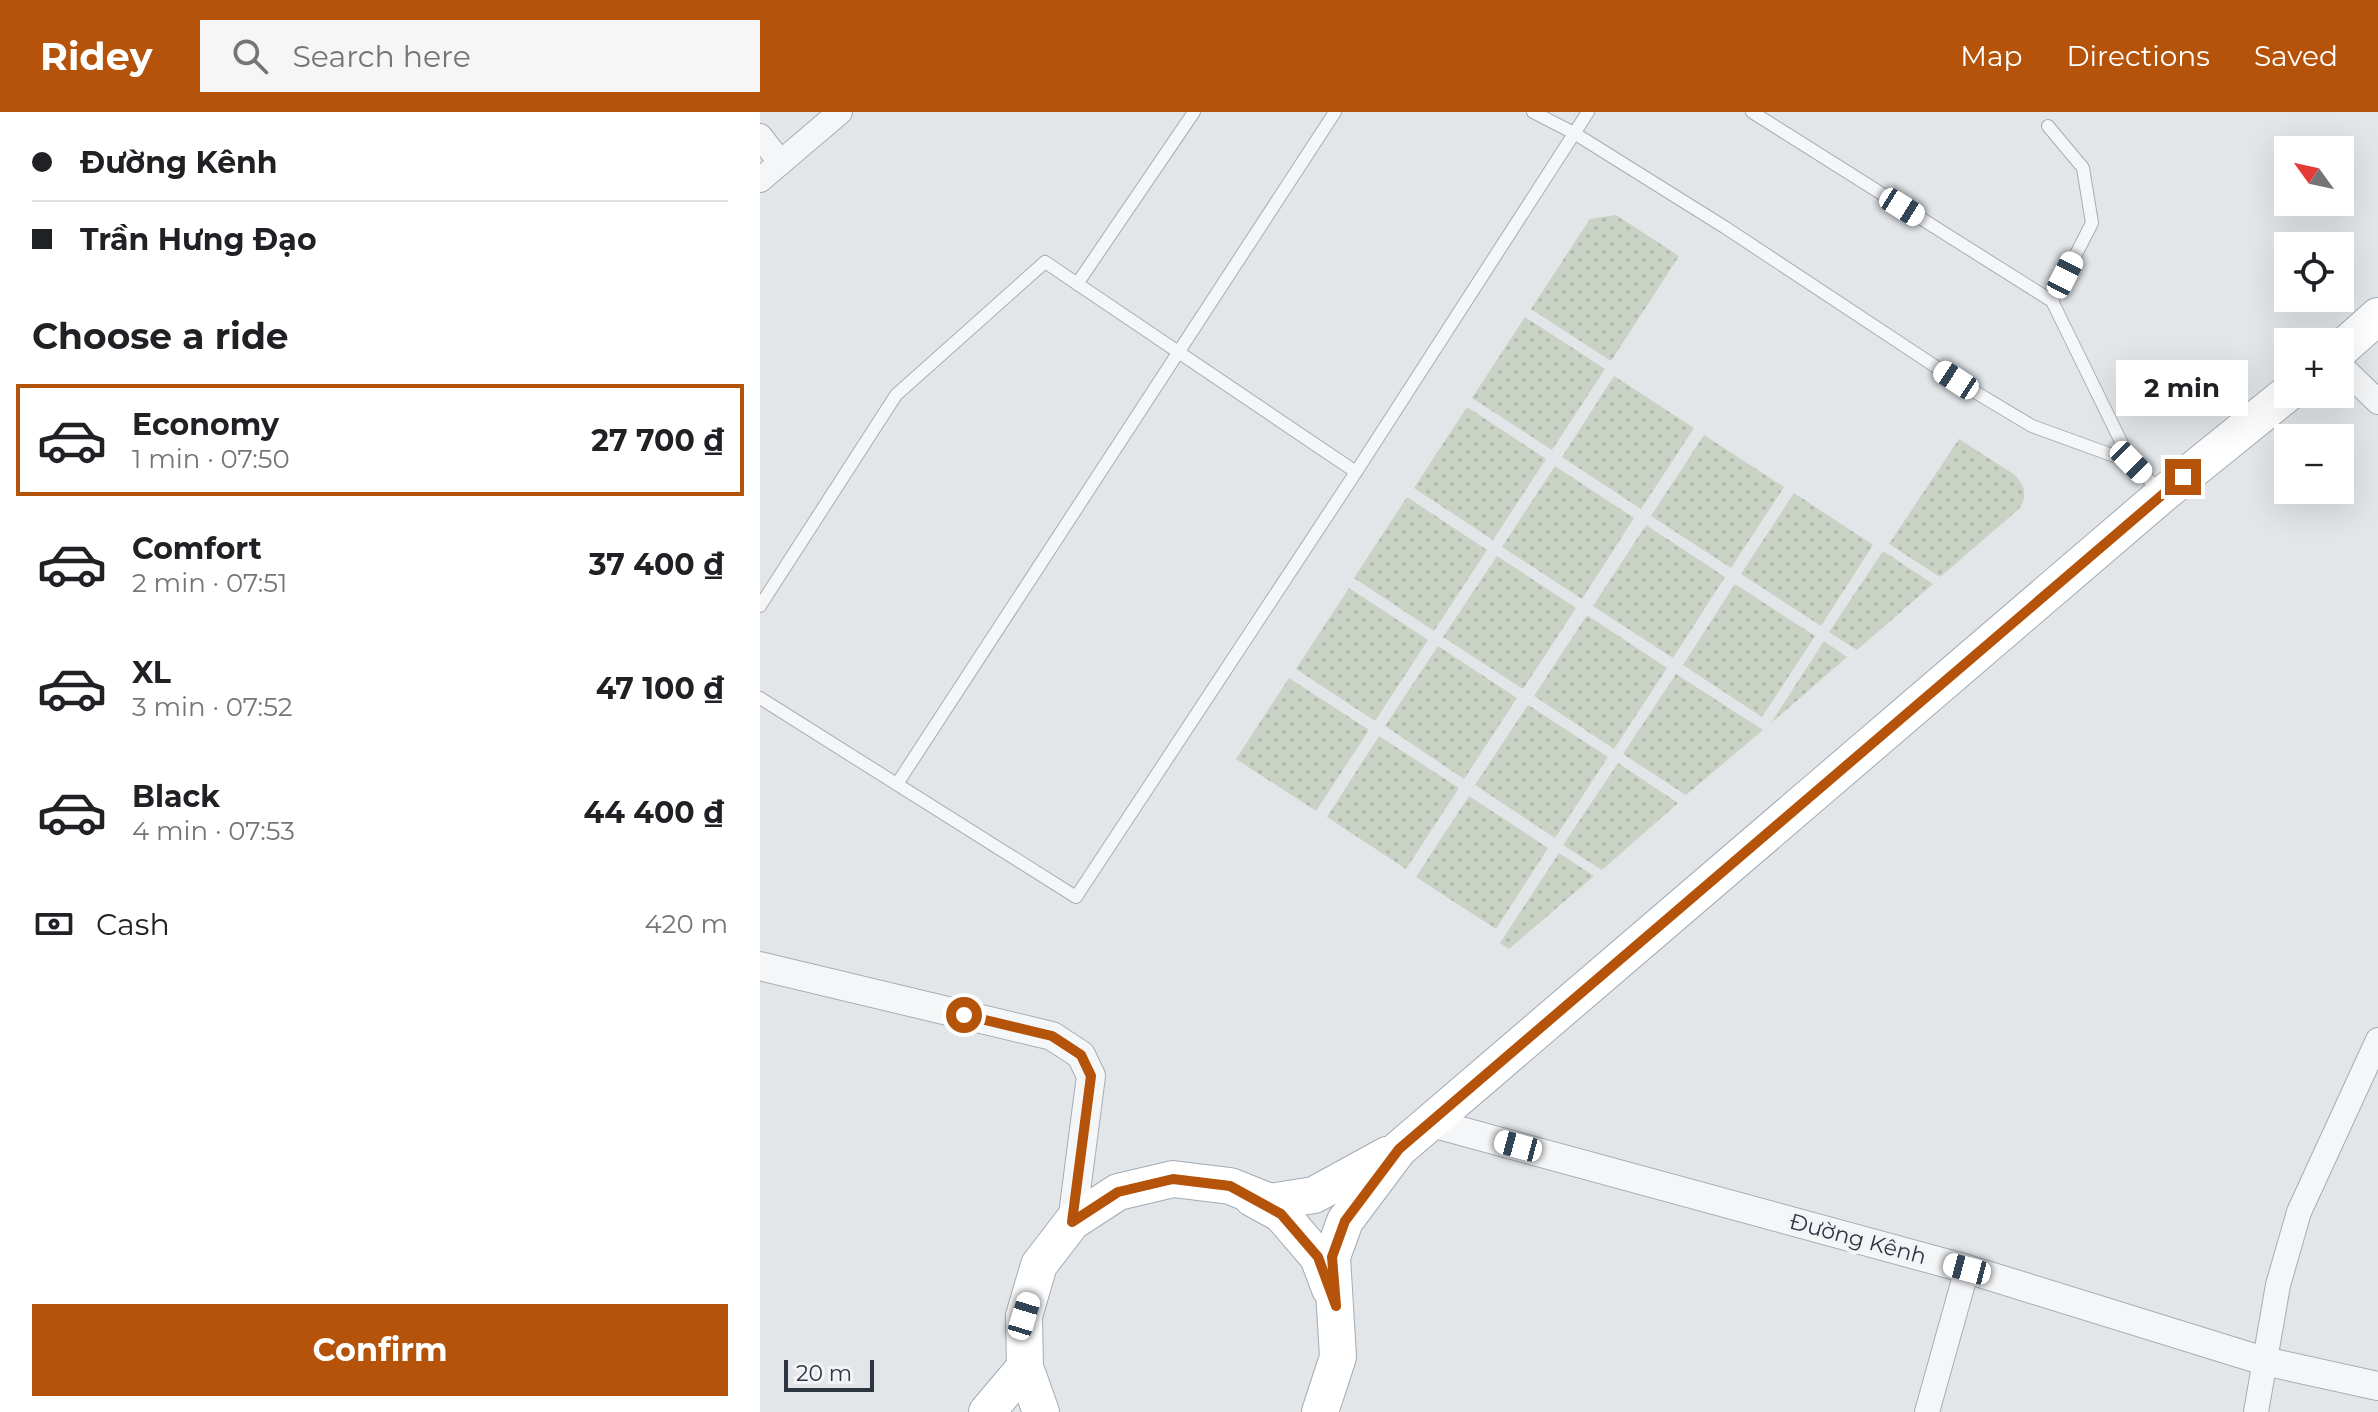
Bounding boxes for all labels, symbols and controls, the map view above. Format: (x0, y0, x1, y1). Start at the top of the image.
search box (200, 20, 760, 92)
text: Ridey (40, 33, 152, 80)
icon: search (228, 34, 272, 78)
text: Search here (292, 38, 471, 75)
text: Map (1960, 39, 2022, 73)
text: Directions (2066, 39, 2210, 73)
text: Saved (2254, 39, 2338, 73)
north arrow (2274, 136, 2354, 216)
map controls (2274, 136, 2354, 504)
text: Đường Kênh (80, 144, 278, 181)
car (1875, 184, 1929, 230)
text: Trần Hưng Đạo (80, 221, 317, 258)
button: locate (2274, 232, 2354, 312)
car (2043, 248, 2087, 302)
text: Choose a ride (32, 314, 289, 358)
button: + (2274, 328, 2354, 408)
car (1929, 357, 1983, 403)
callout: 2 min (2117, 361, 2249, 417)
text: 2 min (2144, 372, 2220, 404)
icon: car (36, 404, 108, 476)
text: Economy (132, 406, 279, 443)
text: 27 700 ₫ (591, 422, 724, 459)
button: − (2274, 424, 2354, 504)
car (2106, 437, 2156, 487)
text: 1 min · 07:50 (132, 443, 290, 475)
route end (2165, 459, 2201, 495)
icon: car (36, 528, 108, 600)
text: Comfort (132, 530, 262, 567)
text: 37 400 ₫ (589, 546, 724, 583)
text: 2 min · 07:51 (132, 567, 287, 599)
icon: car (36, 652, 108, 724)
text: XL (132, 654, 171, 691)
text: 47 100 ₫ (596, 670, 724, 707)
text: 3 min · 07:52 (132, 691, 292, 723)
icon: car (36, 776, 108, 848)
text: Black (132, 778, 220, 815)
text: 44 400 ₫ (584, 794, 724, 831)
text: 4 min · 07:53 (132, 815, 295, 847)
icon: cash (32, 902, 76, 946)
text: Cash (96, 906, 170, 943)
text: 420 m (645, 908, 728, 940)
route start (946, 997, 982, 1033)
car (1492, 1128, 1544, 1164)
street label: Đường Kênh (1787, 1208, 1929, 1270)
car (1941, 1251, 1993, 1287)
car (1006, 1290, 1042, 1342)
button: Confirm (32, 1304, 728, 1396)
scale bar (784, 1356, 874, 1392)
text: 20 m (796, 1360, 852, 1387)

